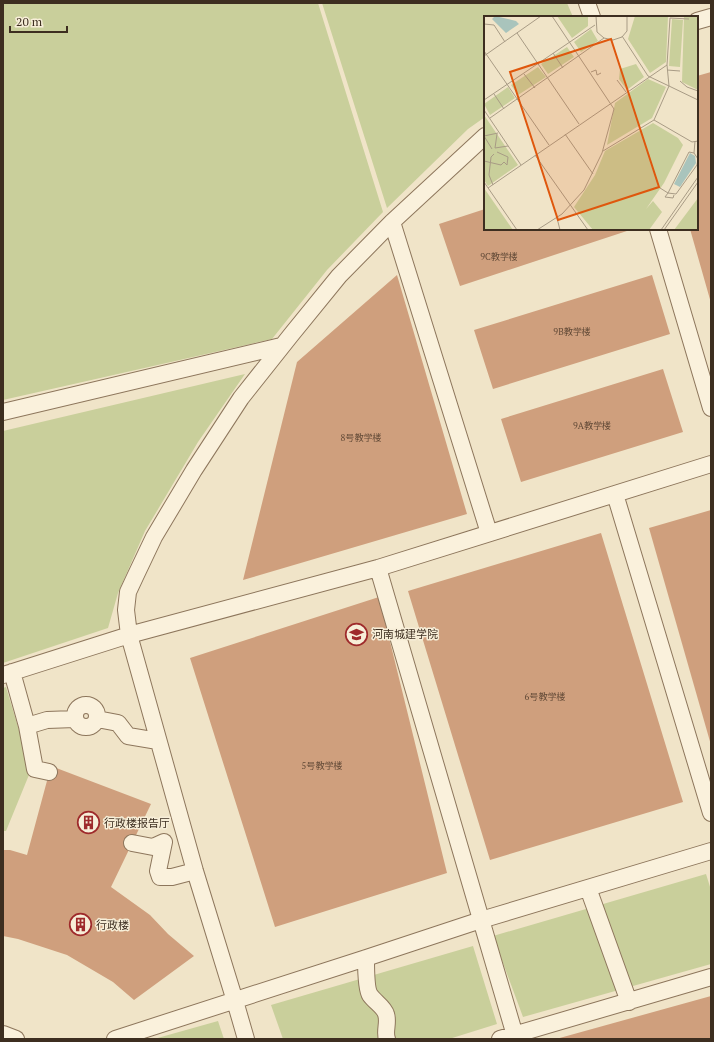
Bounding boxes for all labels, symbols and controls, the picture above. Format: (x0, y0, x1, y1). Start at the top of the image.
scale bar (10, 8, 67, 34)
text: 20 m (16, 14, 43, 29)
inset map (484, 16, 698, 230)
house number: 9C教学楼 (480, 251, 518, 263)
house number: 9B教学楼 (553, 326, 591, 338)
house number: 9A教学楼 (573, 420, 611, 432)
house number: 8号教学楼 (341, 432, 381, 444)
school or university icon: 河南城建学院 (344, 621, 370, 647)
place label: 河南城建学院 (372, 627, 438, 641)
house number: 6号教学楼 (525, 691, 565, 703)
house number: 5号教学楼 (302, 760, 342, 772)
building icon: 行政楼报告厅 (76, 810, 102, 836)
place label: 行政楼报告厅 (104, 816, 170, 830)
building icon: 行政楼 (68, 912, 94, 938)
place label: 行政楼 (96, 918, 129, 932)

